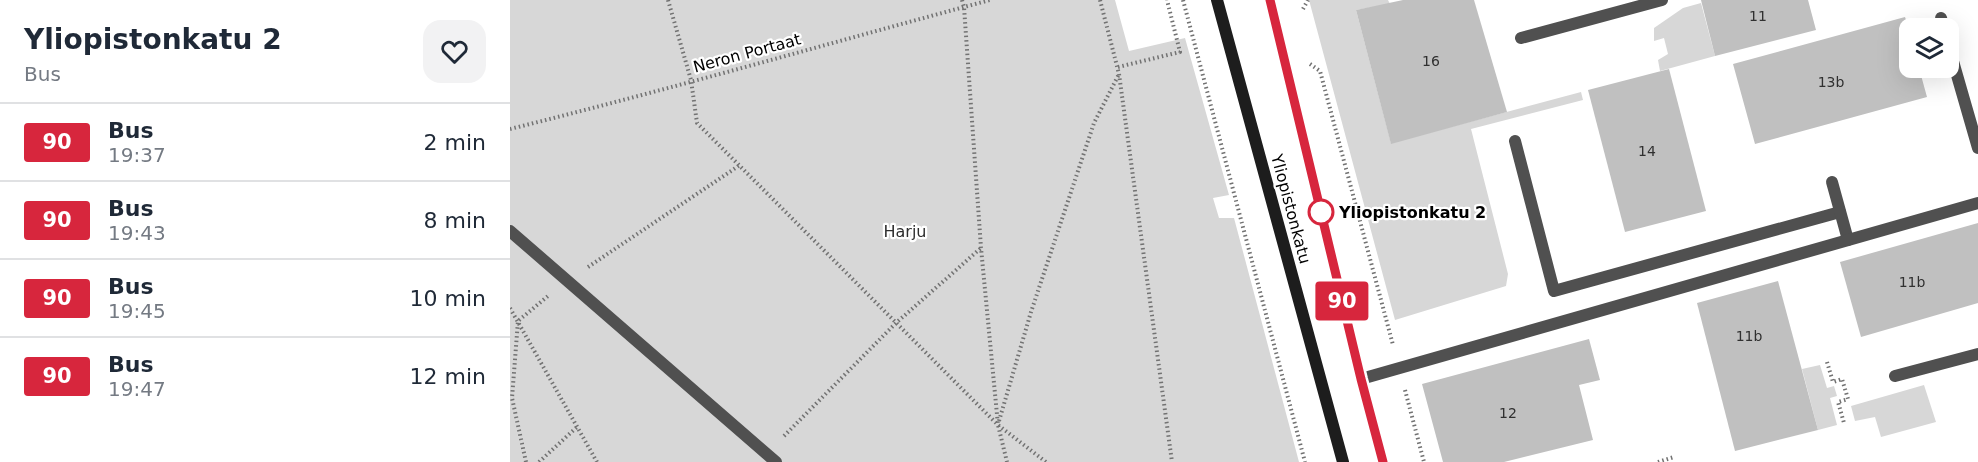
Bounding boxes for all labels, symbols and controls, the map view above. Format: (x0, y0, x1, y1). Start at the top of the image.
house number: 11 (1749, 8, 1767, 24)
map controls (1899, 18, 1959, 78)
button: layers (1899, 18, 1959, 78)
button: heart (423, 20, 486, 83)
text: Yliopistonkatu 2 (24, 23, 282, 56)
street label: Neron Portaat (691, 30, 803, 76)
house number: 16 (1422, 53, 1440, 69)
text: Bus (24, 62, 61, 86)
house number: 13b (1818, 74, 1844, 90)
text: Bus (108, 118, 154, 143)
text: 90 (42, 130, 72, 154)
text: 2 min (424, 130, 486, 155)
text: 19:37 (108, 143, 166, 167)
house number: 14 (1638, 143, 1656, 159)
street label: Yliopistonkatu (1267, 151, 1315, 266)
text: Bus (108, 196, 154, 221)
marker: Yliopistonkatu 2 (1308, 199, 1334, 225)
place label: Yliopistonkatu 2 (1338, 203, 1486, 222)
text: 90 (42, 208, 72, 232)
text: 8 min (424, 208, 486, 233)
text: 19:43 (108, 221, 166, 245)
park label: Harju (884, 222, 927, 241)
text: Bus (108, 274, 154, 299)
house number: 11b (1899, 274, 1925, 290)
line badge: 90 (1315, 282, 1369, 320)
text: 90 (42, 286, 72, 310)
text: 10 min (410, 286, 486, 311)
text: 90 (1327, 289, 1357, 313)
text: 19:45 (108, 299, 166, 323)
house number: 11b (1736, 328, 1762, 344)
text: Bus (108, 352, 154, 377)
text: 90 (42, 364, 72, 388)
text: 12 min (410, 364, 486, 389)
text: 19:47 (108, 377, 166, 401)
house number: 12 (1499, 405, 1517, 421)

